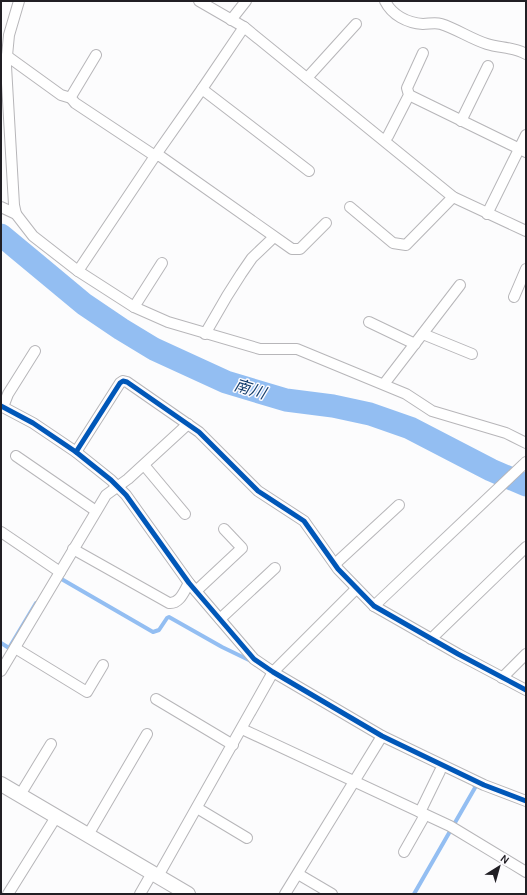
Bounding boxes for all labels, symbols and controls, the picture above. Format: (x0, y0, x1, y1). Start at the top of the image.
water label: 南川 (232, 375, 270, 403)
north arrow (479, 847, 519, 887)
text: N (498, 852, 512, 867)

